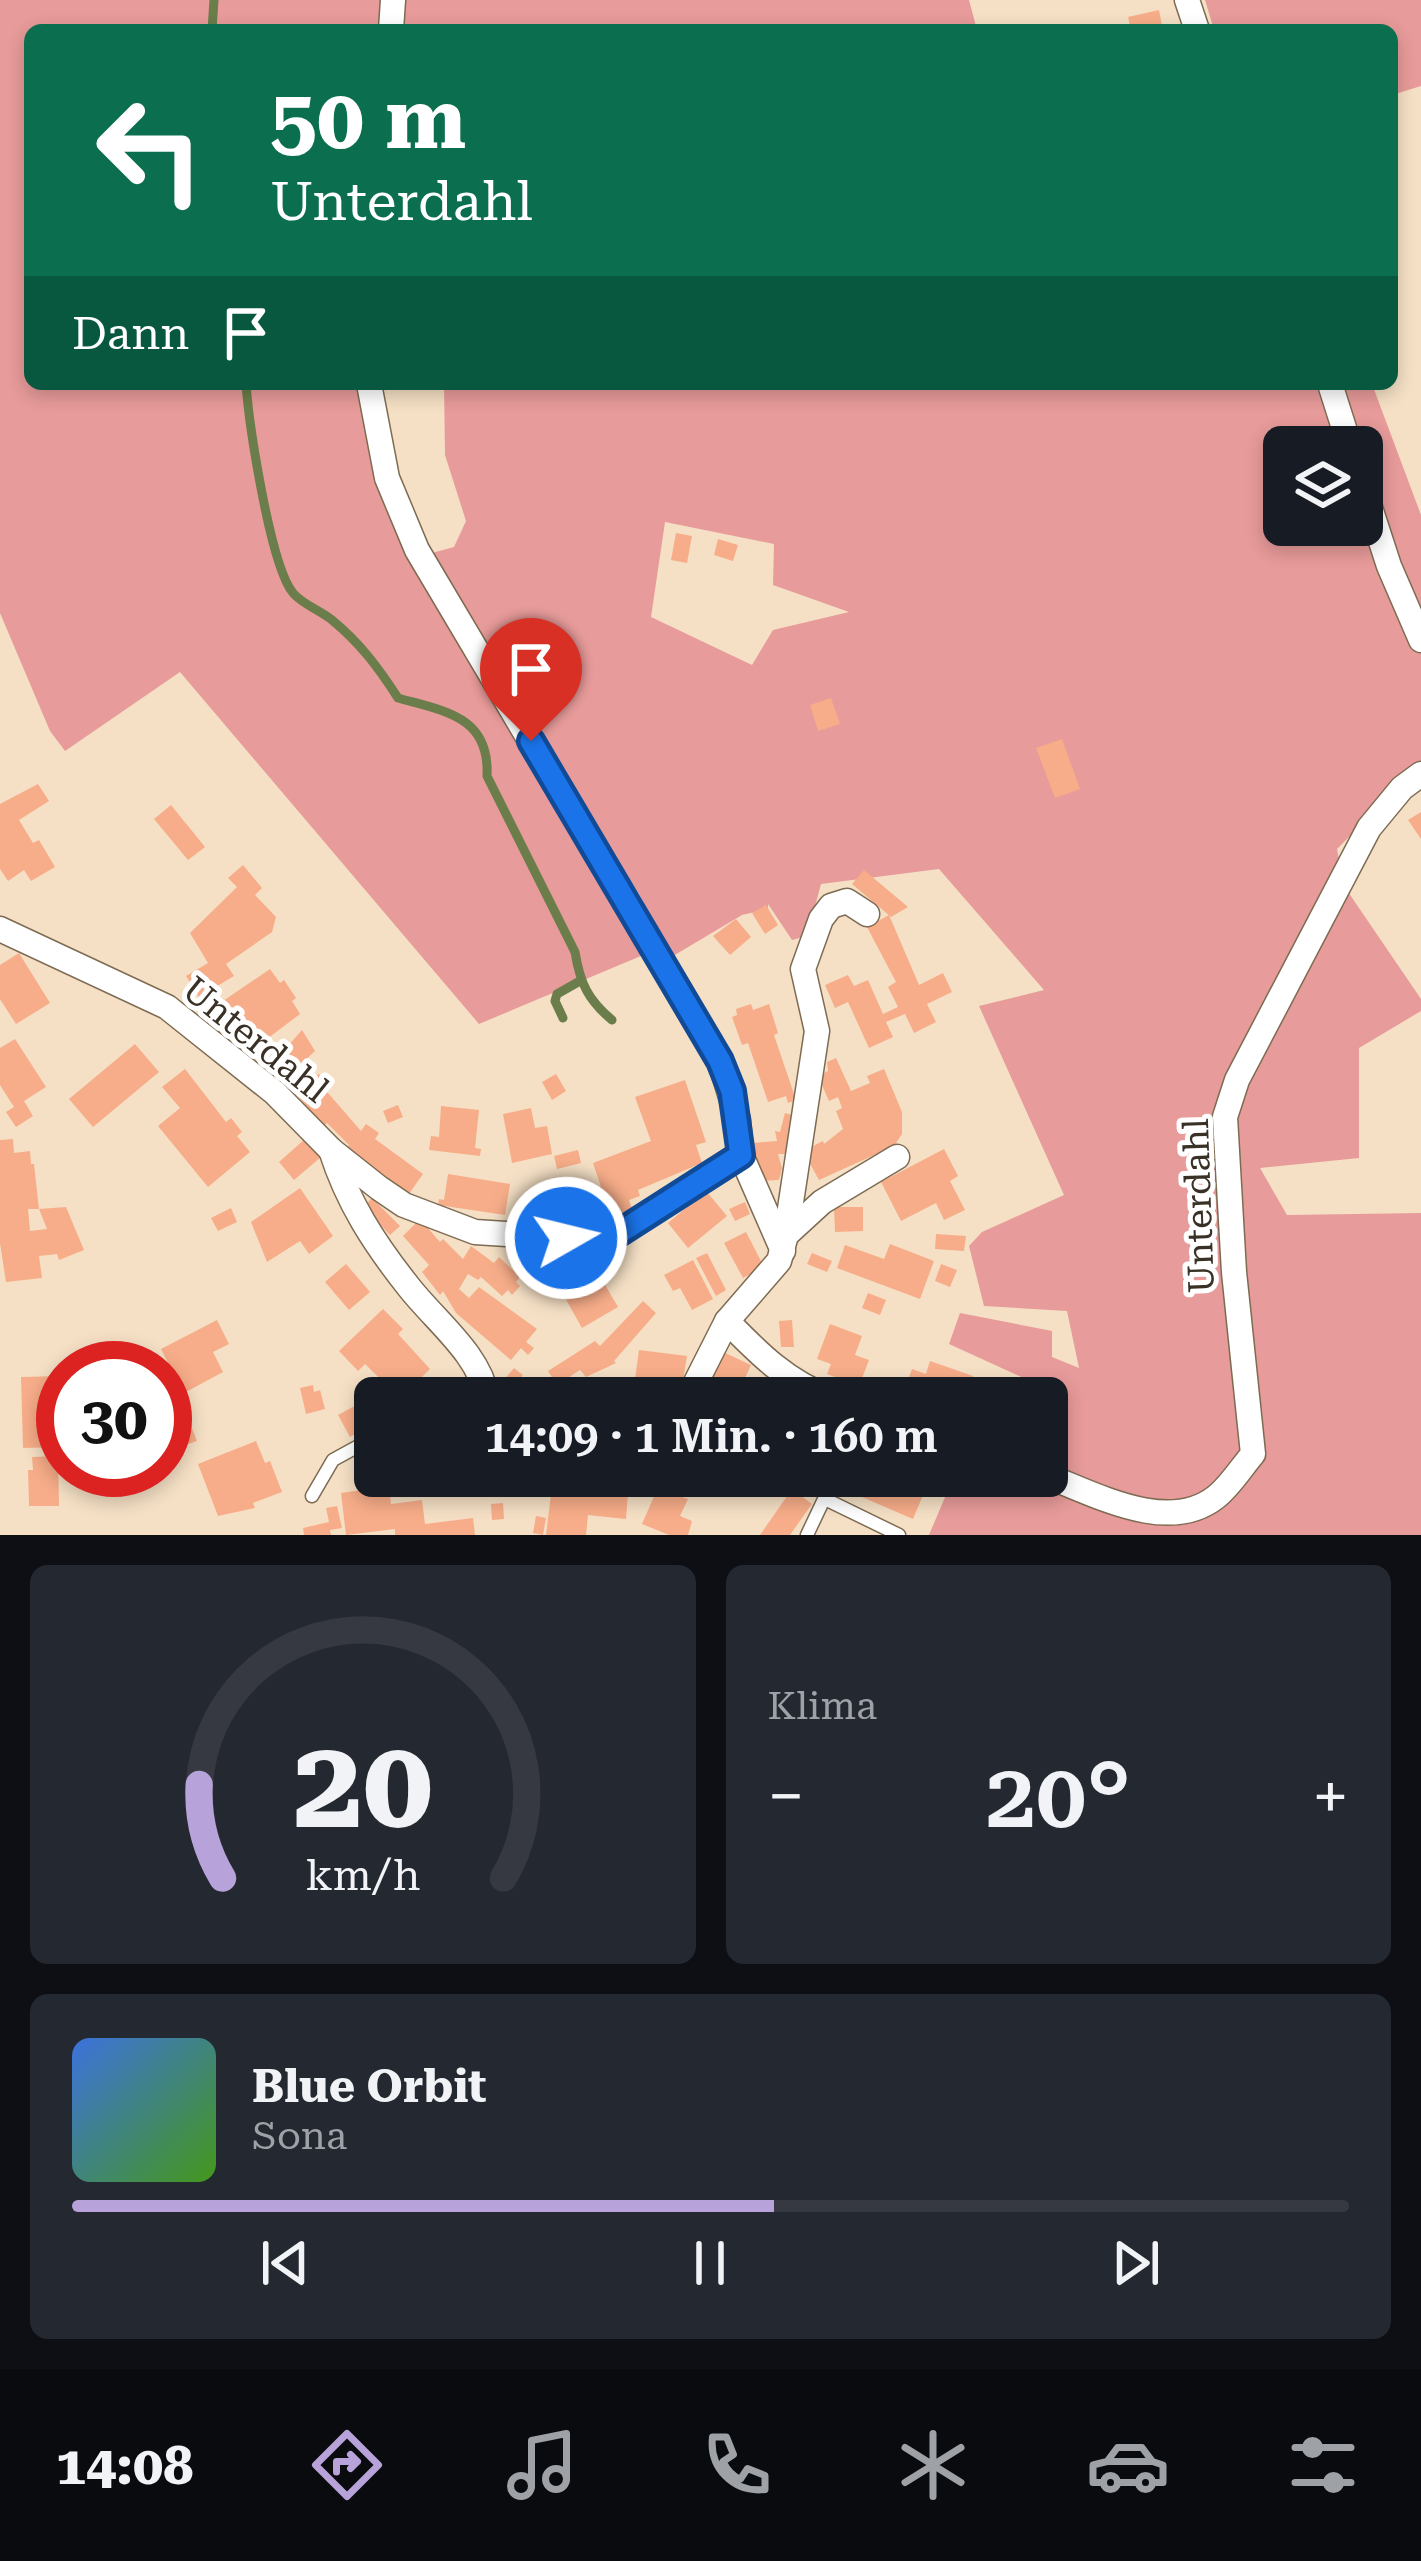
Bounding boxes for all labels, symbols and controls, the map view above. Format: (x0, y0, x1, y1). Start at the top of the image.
text: 50 m (270, 70, 466, 168)
icon: left (72, 72, 228, 228)
text: Unterdahl (270, 170, 533, 233)
icon: arrive (213, 300, 279, 366)
text: Dann (72, 307, 189, 360)
map controls (1263, 426, 1383, 546)
button: layers (1263, 426, 1383, 546)
pin (480, 618, 582, 741)
icon: arrive (498, 636, 564, 702)
street label: Unterdahl (174, 968, 337, 1111)
street label: Unterdahl (1175, 1118, 1223, 1294)
position arrow (503, 1175, 629, 1301)
speed limit sign: 30 (36, 1341, 192, 1497)
text: 14:09 · 1 Min. · 160 m (484, 1410, 938, 1463)
text: Klima (768, 1683, 877, 1729)
text: 20 (293, 1711, 433, 1857)
text: 20° (986, 1744, 1131, 1849)
text: − (768, 1758, 804, 1835)
text: + (1312, 1758, 1349, 1835)
text: km/h (305, 1849, 420, 1899)
text: Blue Orbit (252, 2060, 487, 2113)
text: Sona (252, 2113, 347, 2159)
icon: previous (252, 2230, 318, 2296)
icon: pause (677, 2230, 743, 2296)
icon: next (1103, 2230, 1169, 2296)
icon: directions (305, 2423, 389, 2507)
icon: music (500, 2423, 584, 2507)
icon: phone (695, 2423, 779, 2507)
icon: climate (891, 2423, 975, 2507)
icon: car (1086, 2423, 1170, 2507)
icon: filters (1281, 2423, 1365, 2507)
text: 14:08 (56, 2434, 194, 2497)

